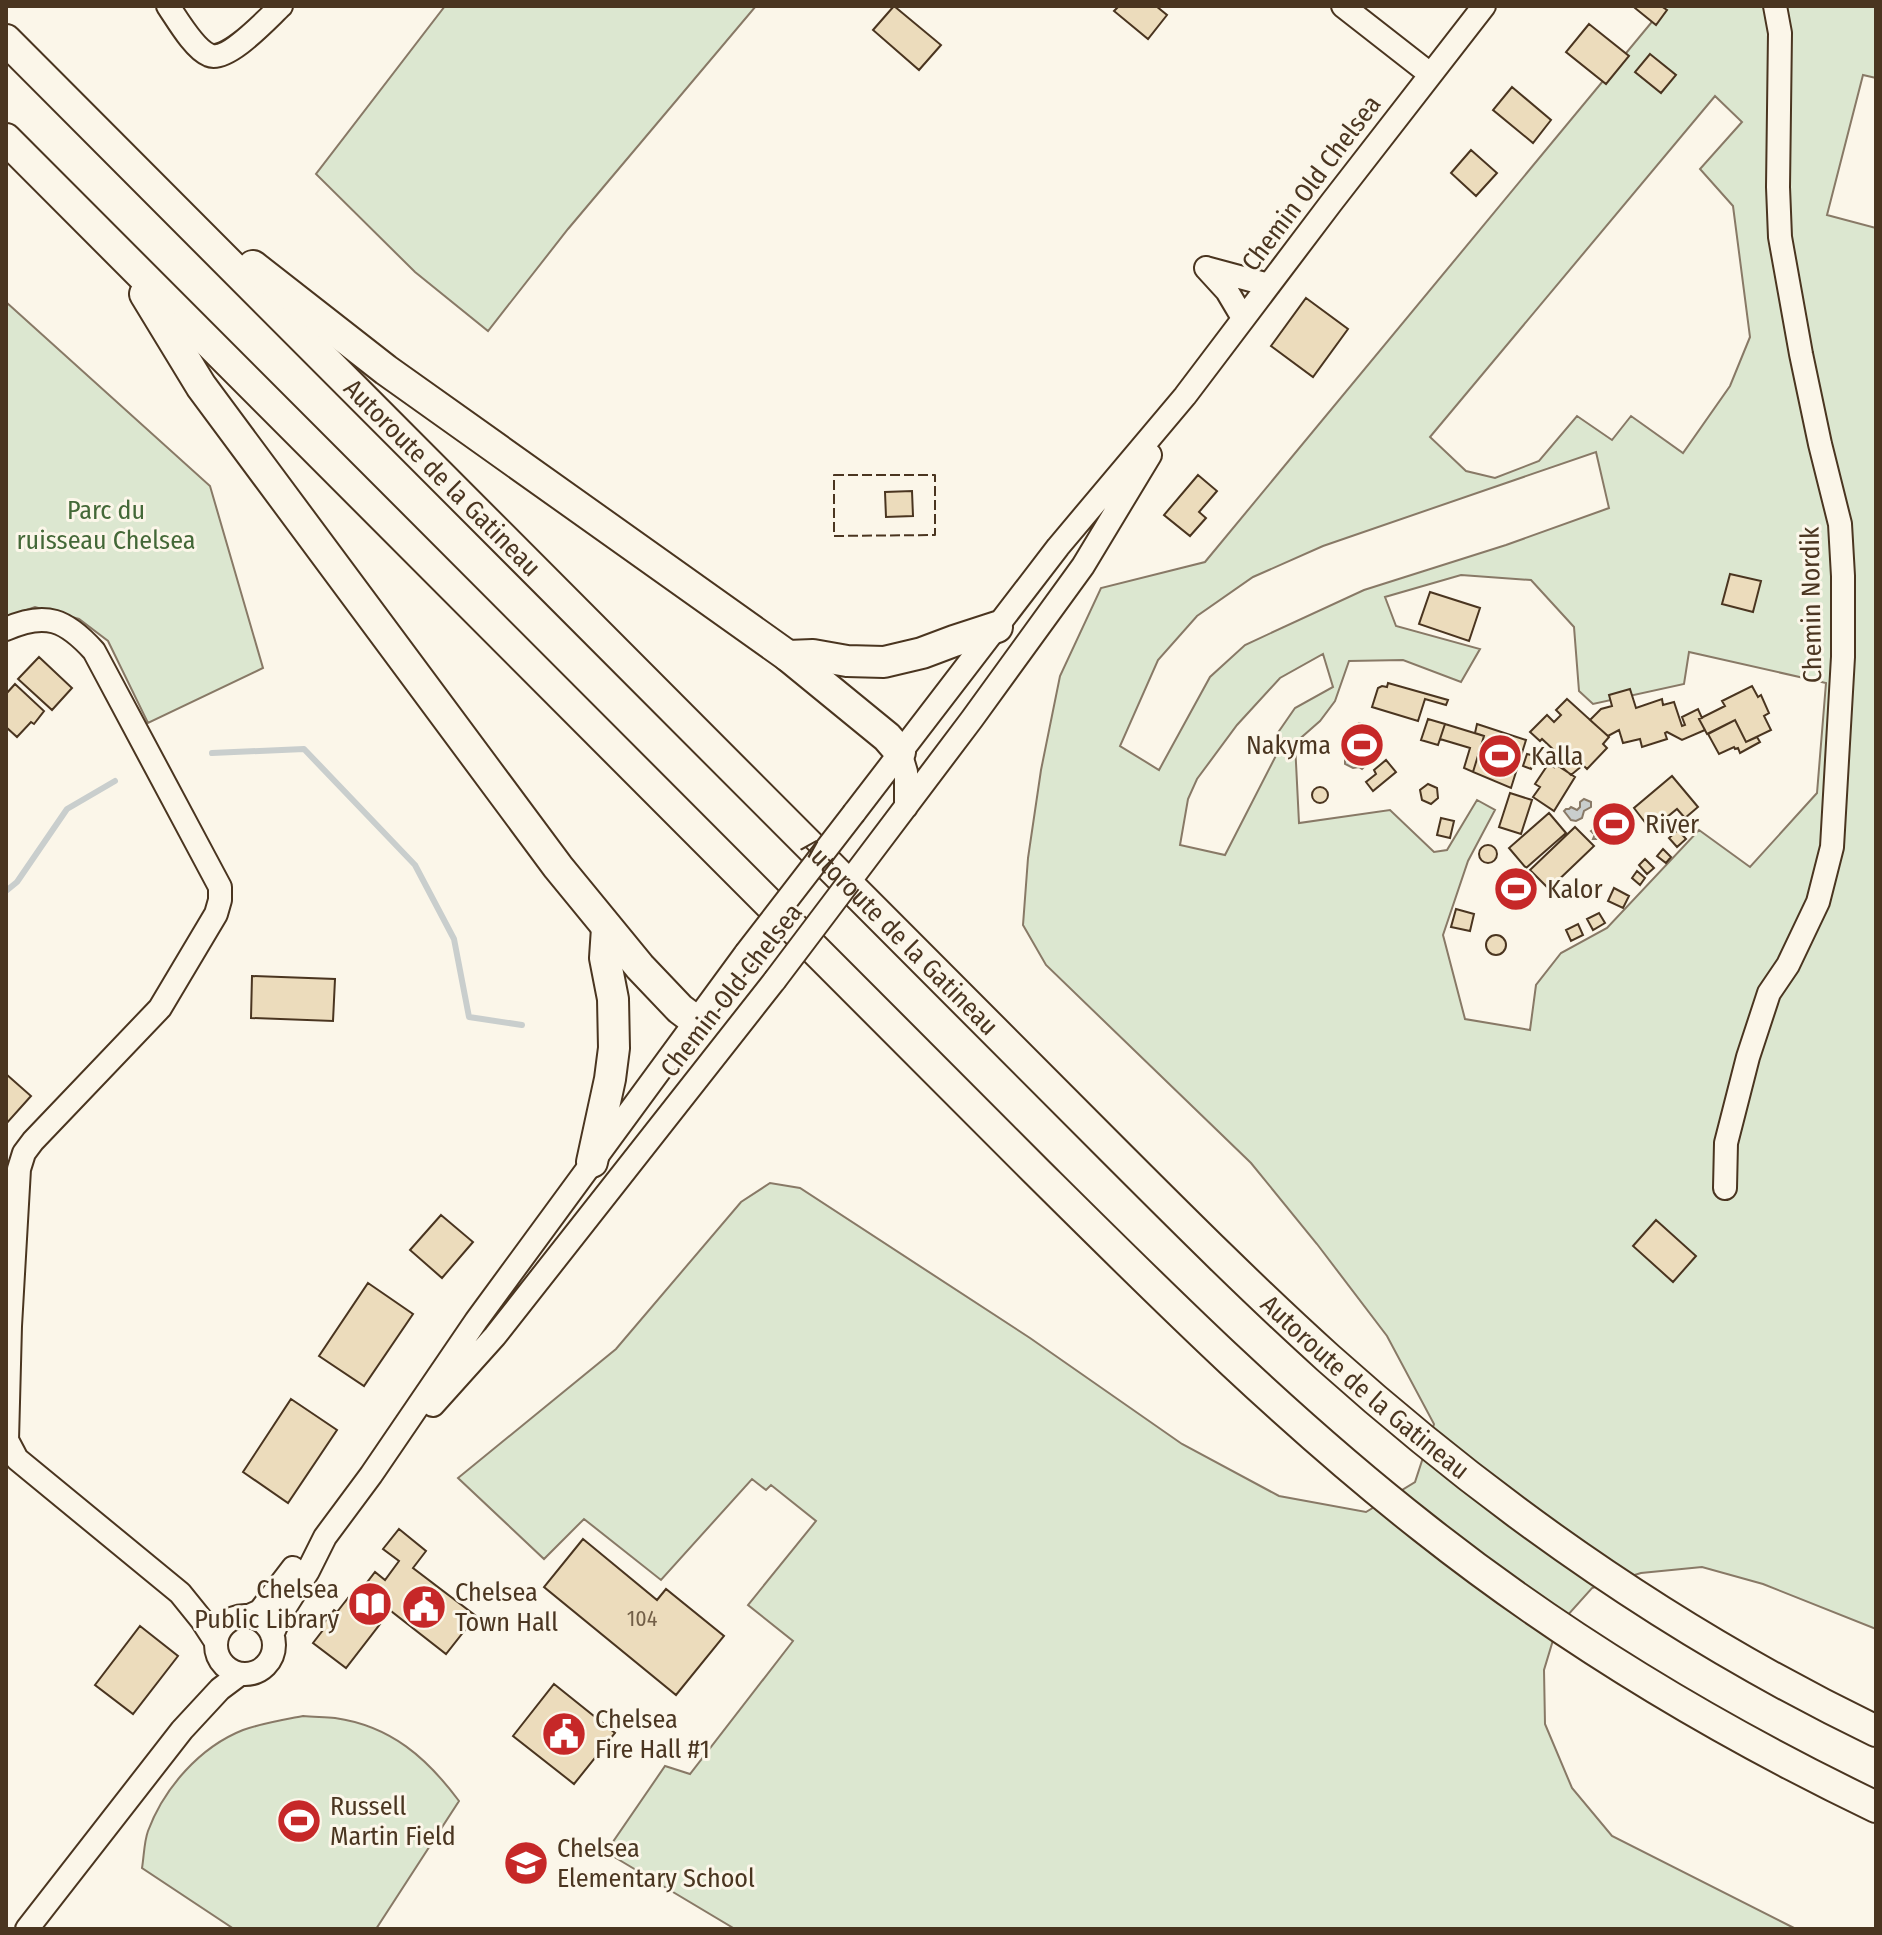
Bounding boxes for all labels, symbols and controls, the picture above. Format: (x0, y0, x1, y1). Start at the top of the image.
street label: Chemin Old Chelsea (1235, 89, 1388, 277)
street label: Autoroute de la Gatineau (337, 373, 547, 583)
park label: Parc du ruisseau Chelsea (16, 495, 196, 556)
street label: Chemin Nordik (1795, 526, 1828, 683)
sports icon: Nakyma (1338, 721, 1386, 769)
place label: Nakyma (1246, 730, 1331, 761)
sports icon: Kalla (1476, 732, 1524, 780)
place label: Kalla (1531, 741, 1583, 772)
sports icon: River (1590, 800, 1638, 848)
place label: River (1645, 809, 1699, 840)
street label: Autoroute de la Gatineau (795, 832, 1004, 1042)
sports icon: Kalor (1492, 865, 1540, 913)
place label: Kalor (1547, 874, 1603, 905)
street label: Chemin Old Chelsea (654, 897, 809, 1083)
street label: Autoroute de la Gatineau (1254, 1289, 1475, 1486)
place label: Chelsea Public Library (194, 1574, 339, 1635)
place label: Chelsea Town Hall (455, 1577, 558, 1638)
library icon: Chelsea Public Library (346, 1580, 394, 1628)
public building icon: Chelsea Town Hall (400, 1583, 448, 1631)
house number: 104 (627, 1605, 658, 1632)
place label: Chelsea Fire Hall #1 (595, 1704, 710, 1765)
public building icon: Chelsea Fire Hall #1 (540, 1710, 588, 1758)
place label: Russell Martin Field (330, 1791, 456, 1852)
sports icon: Russell Martin Field (275, 1797, 323, 1845)
place label: Chelsea Elementary School (557, 1833, 755, 1894)
school or university icon: Chelsea Elementary School (502, 1839, 550, 1887)

